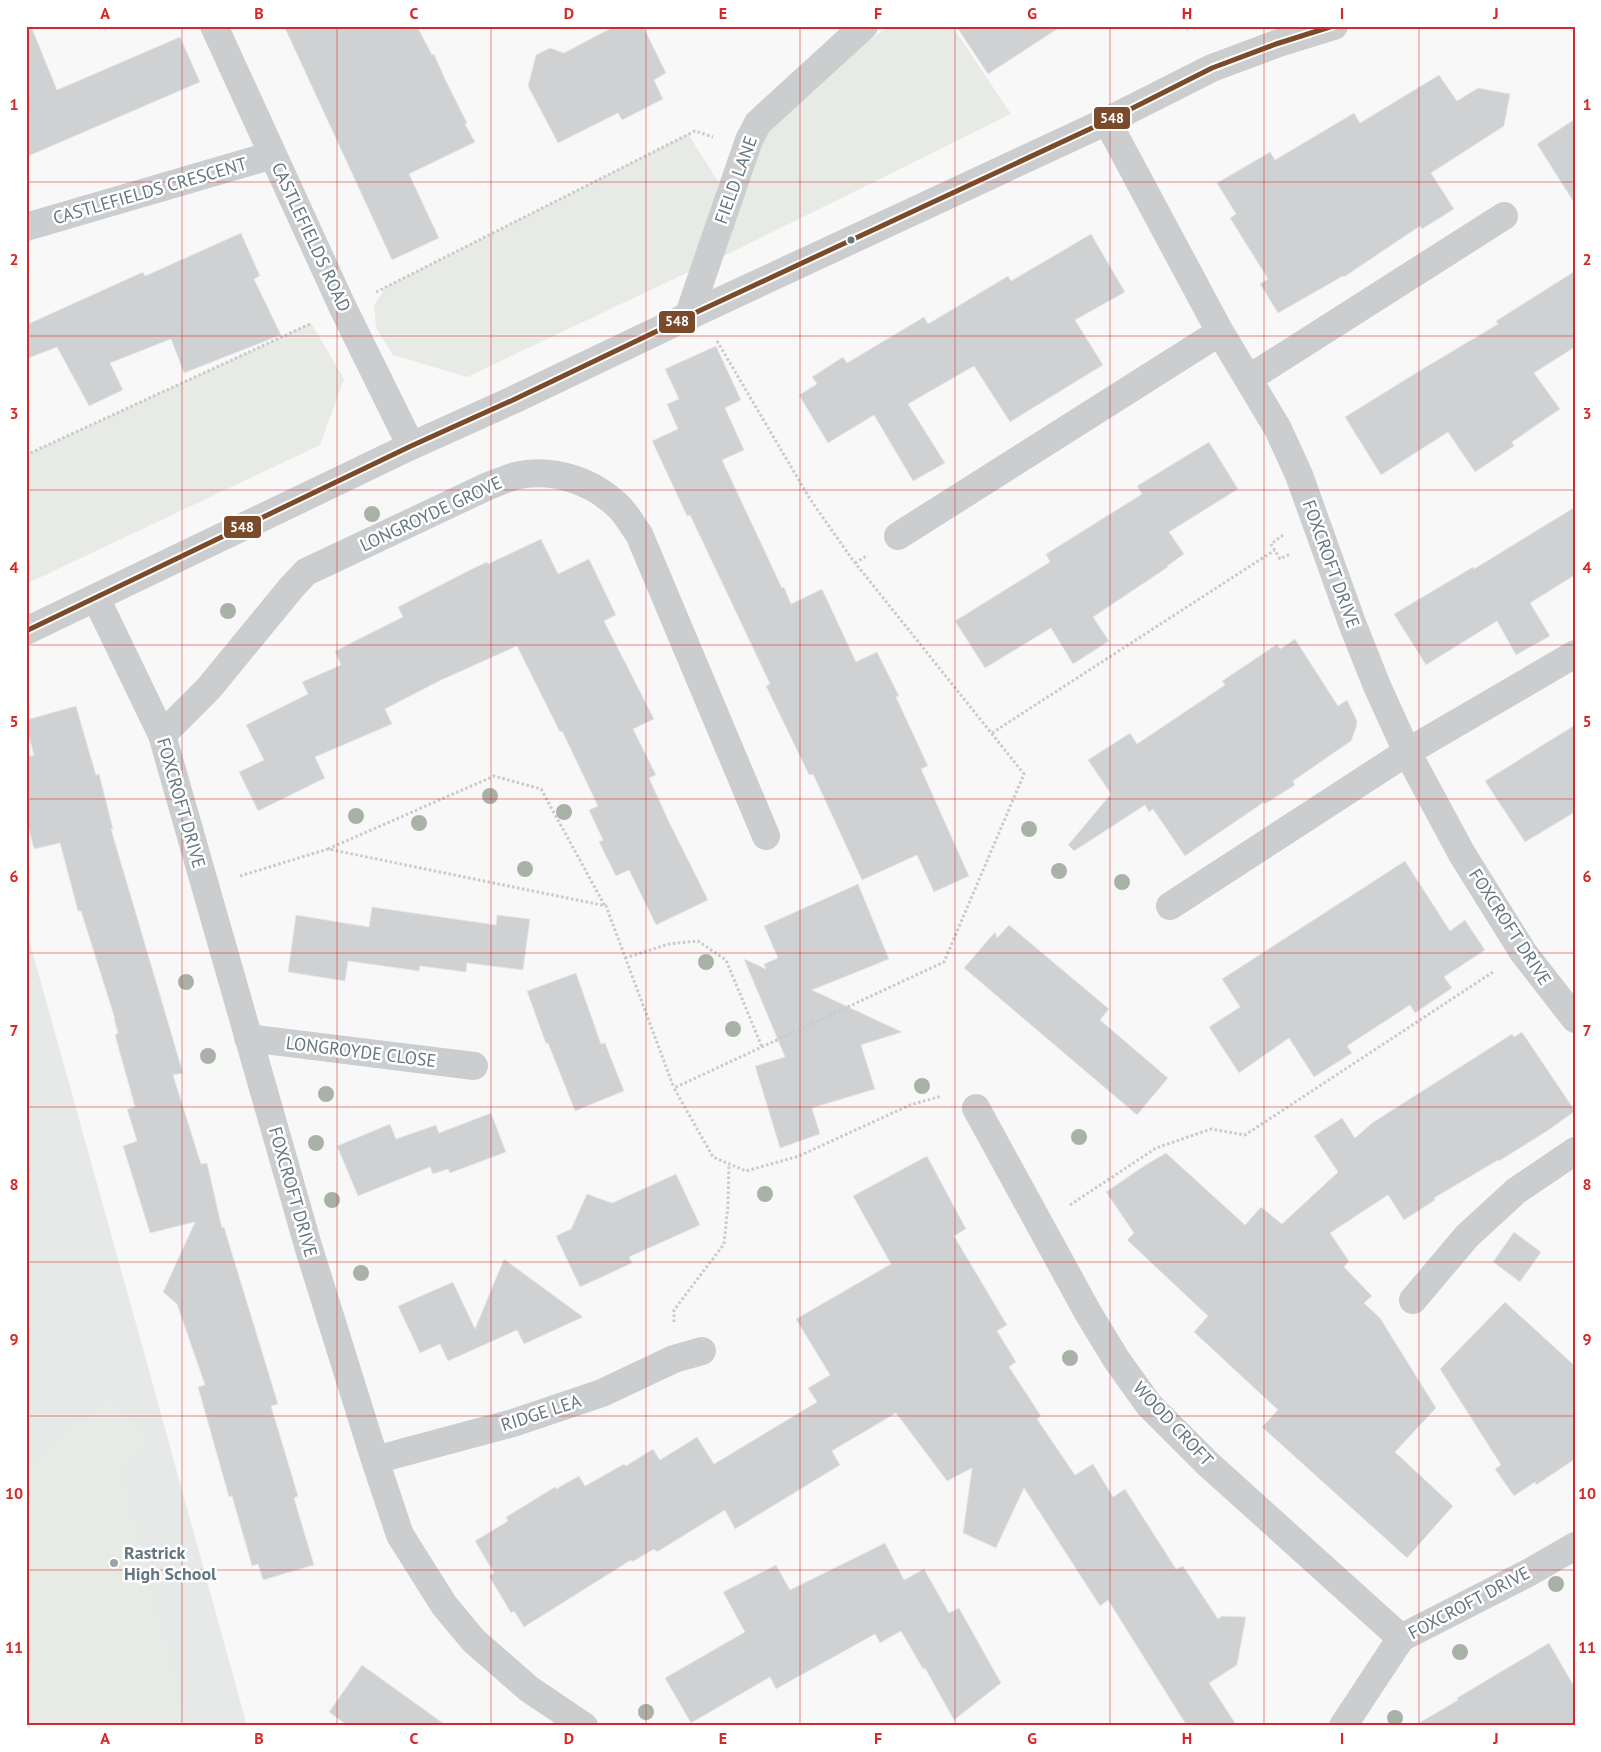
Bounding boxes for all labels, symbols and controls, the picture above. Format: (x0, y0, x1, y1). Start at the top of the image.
text: A (100, 3, 110, 23)
text: B (254, 3, 264, 23)
text: C (410, 3, 419, 23)
text: D (564, 3, 574, 23)
text: E (719, 3, 727, 23)
text: F (874, 3, 882, 23)
text: G (1027, 3, 1037, 23)
text: H (1182, 3, 1192, 23)
text: I (1340, 3, 1344, 23)
text: J (1492, 3, 1499, 23)
text: 1 (9, 94, 19, 114)
text: 1 (1582, 94, 1592, 114)
line badge: 548 (1093, 106, 1131, 130)
text: 548 (1100, 109, 1124, 127)
street label: FIELD LANE (709, 133, 762, 227)
street label: CASTLEFIELDS CRESCENT (50, 152, 249, 229)
street label: CASTLEFIELDS ROAD (267, 158, 356, 315)
unlabelled marker (846, 235, 856, 245)
text: 2 (9, 249, 19, 269)
text: 2 (1582, 249, 1592, 269)
line badge: 548 (658, 310, 696, 334)
text: 548 (665, 312, 689, 330)
text: 3 (9, 403, 19, 423)
text: 3 (1582, 403, 1592, 423)
street label: LONGROYDE GROVE (356, 471, 505, 557)
street label: FOXCROFT DRIVE (1298, 497, 1365, 631)
line badge: 548 (223, 515, 262, 539)
text: 548 (230, 518, 254, 536)
text: 4 (9, 557, 19, 577)
text: 4 (1582, 557, 1592, 577)
text: 5 (9, 711, 19, 731)
text: 5 (1582, 711, 1592, 731)
street label: FOXCROFT DRIVE (152, 735, 211, 871)
street label: FOXCROFT DRIVE (1464, 864, 1557, 989)
text: 6 (9, 866, 19, 886)
text: 6 (1582, 866, 1592, 886)
text: 7 (9, 1020, 19, 1040)
text: 7 (1582, 1020, 1592, 1040)
street label: LONGROYDE CLOSE (285, 1031, 438, 1072)
street label: FOXCROFT DRIVE (264, 1124, 323, 1260)
text: 8 (9, 1174, 19, 1194)
text: 8 (1582, 1174, 1592, 1194)
text: 9 (9, 1329, 19, 1349)
text: 9 (1582, 1329, 1592, 1349)
street label: WOOD CROFT (1128, 1376, 1218, 1471)
street label: RIDGE LEA (498, 1389, 584, 1436)
text: 10 (5, 1483, 23, 1503)
text: 10 (1578, 1483, 1596, 1503)
place label: Rastrick High School (124, 1541, 217, 1585)
marker: Rastrick High School (108, 1557, 120, 1569)
street label: FOXCROFT DRIVE (1404, 1561, 1534, 1644)
text: 11 (5, 1637, 23, 1657)
text: 11 (1578, 1637, 1596, 1657)
text: A (100, 1728, 110, 1748)
text: B (254, 1728, 264, 1748)
text: C (410, 1728, 419, 1748)
text: D (564, 1728, 574, 1748)
text: E (719, 1728, 727, 1748)
text: F (874, 1728, 882, 1748)
text: G (1027, 1728, 1037, 1748)
text: H (1182, 1728, 1192, 1748)
text: I (1340, 1728, 1344, 1748)
text: J (1492, 1728, 1499, 1748)

